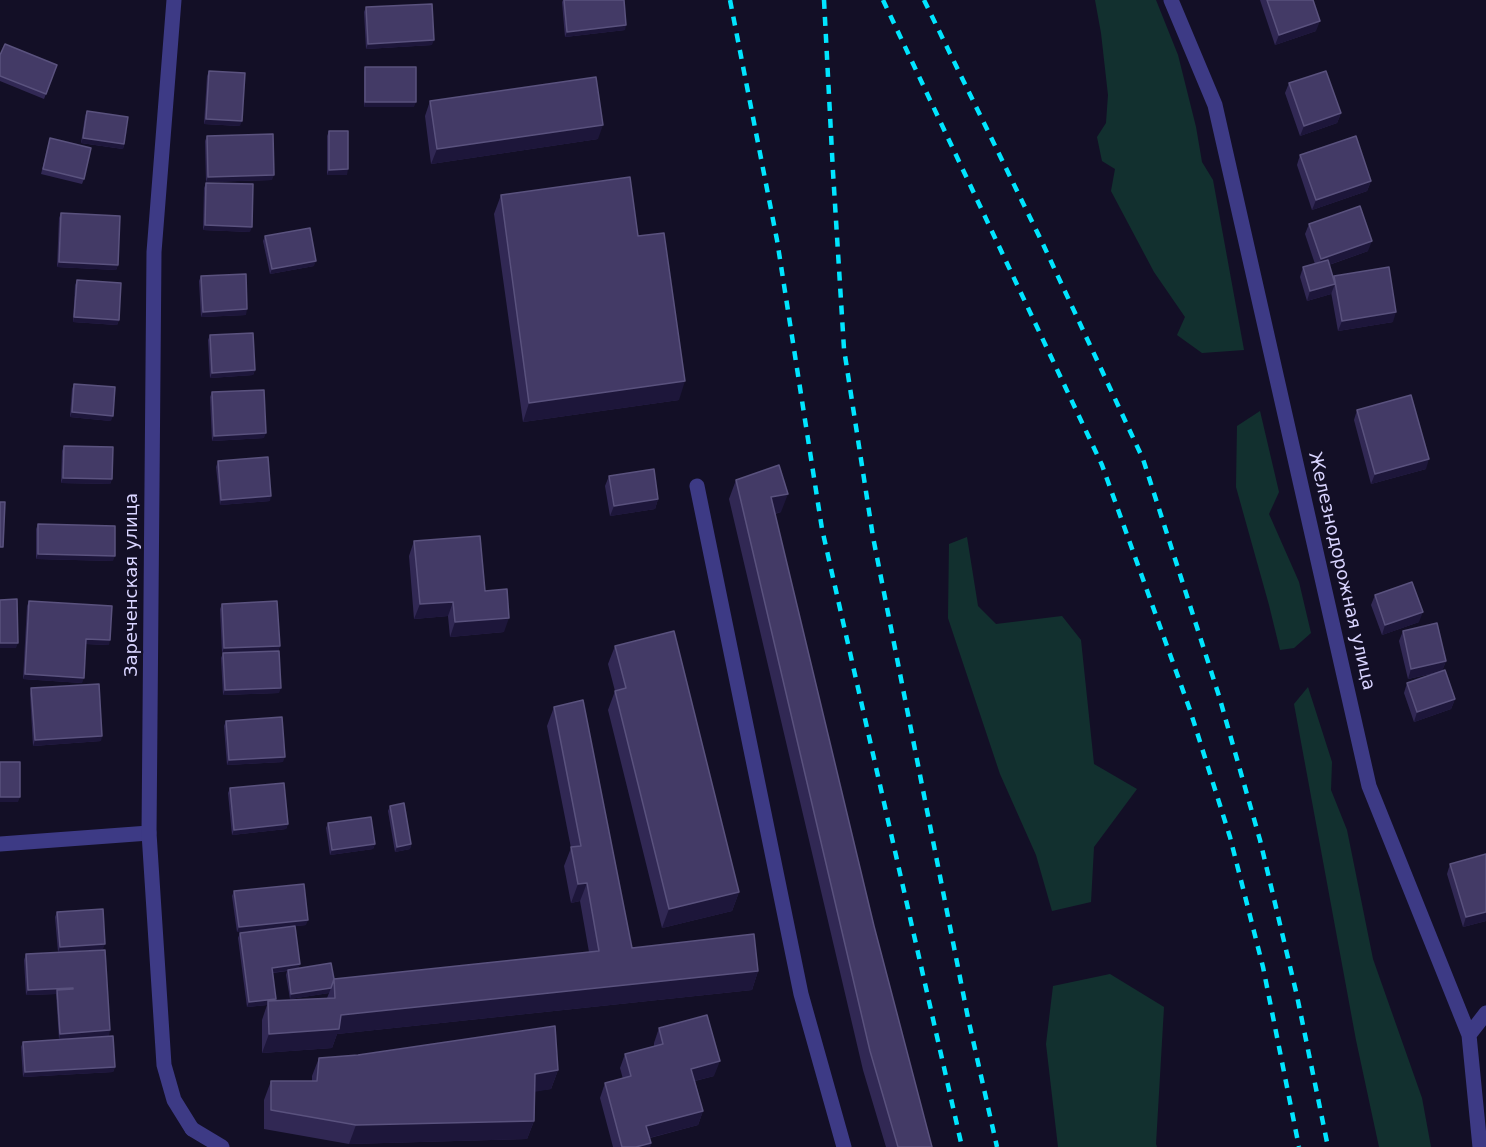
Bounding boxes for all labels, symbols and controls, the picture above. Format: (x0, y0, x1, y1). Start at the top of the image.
street label: Железнодорожная улица (1303, 450, 1379, 692)
street label: Зареченская улица (121, 493, 143, 677)

